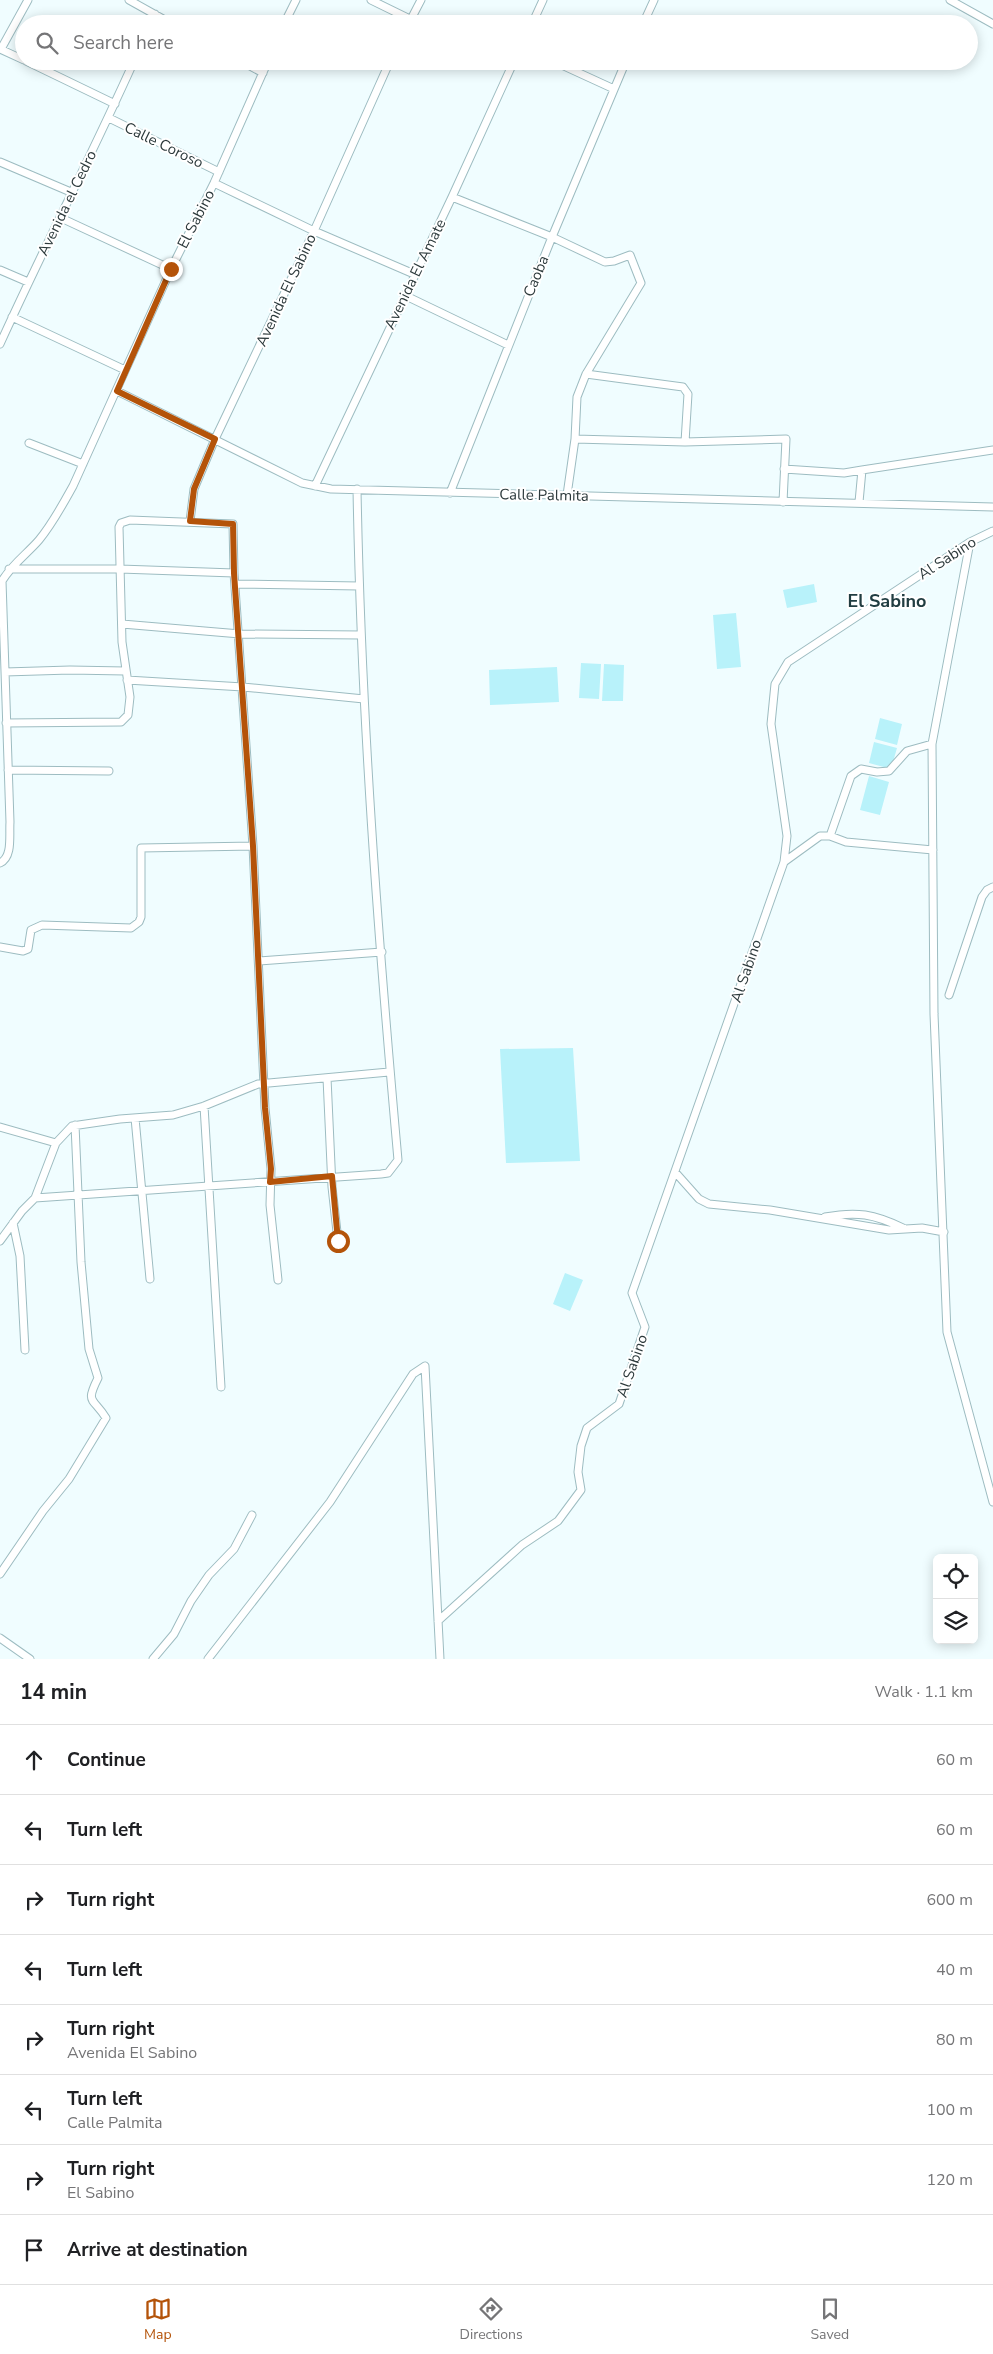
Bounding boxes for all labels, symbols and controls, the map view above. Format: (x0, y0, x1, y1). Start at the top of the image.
search box (15, 15, 978, 70)
icon: search (33, 29, 61, 57)
text: Search here (73, 30, 174, 56)
street label: Calle Coroso (121, 117, 207, 173)
street label: Avenida el Cedro (33, 147, 101, 259)
street label: El Sabino (173, 186, 219, 252)
street label: Avenida El Amate (380, 215, 450, 333)
street label: Avenida El Sabino (251, 230, 321, 350)
street label: Caoba (519, 252, 553, 300)
route end (160, 258, 183, 281)
street label: Calle Palmita (499, 484, 589, 506)
street label: Al Sabino (914, 532, 980, 584)
district label: El Sabino (848, 589, 926, 613)
street label: Al Sabino (726, 937, 766, 1005)
route start (327, 1230, 350, 1253)
street label: Al Sabino (612, 1332, 652, 1400)
map controls (933, 1554, 978, 1644)
button: locate (933, 1554, 978, 1599)
button: layers (933, 1599, 978, 1644)
text: 14 min (20, 1678, 87, 1706)
text: Walk · 1.1 km (875, 1681, 973, 1703)
icon: ahead (20, 1746, 48, 1774)
text: Continue (67, 1747, 146, 1773)
text: 60 m (936, 1749, 973, 1771)
icon: left (20, 1816, 48, 1844)
text: Turn left (67, 1817, 142, 1843)
text: 60 m (936, 1819, 973, 1841)
icon: right (20, 1886, 48, 1914)
text: Turn right (67, 1887, 154, 1913)
text: 600 m (926, 1889, 973, 1911)
icon: left (20, 1956, 48, 1984)
text: Turn left (67, 1957, 142, 1983)
text: 40 m (936, 1959, 973, 1981)
text: Turn right (67, 2016, 154, 2042)
icon: right (20, 2026, 48, 2054)
text: 80 m (936, 2029, 973, 2051)
text: Avenida El Sabino (67, 2042, 197, 2064)
text: Turn left (67, 2086, 142, 2112)
icon: left (20, 2096, 48, 2124)
text: 100 m (926, 2099, 973, 2121)
text: Calle Palmita (67, 2112, 162, 2134)
text: Turn right (67, 2156, 154, 2182)
icon: right (20, 2166, 48, 2194)
text: 120 m (926, 2169, 973, 2191)
text: El Sabino (67, 2182, 135, 2204)
icon: arrive (20, 2236, 48, 2264)
text: Arrive at destination (67, 2237, 248, 2263)
tab: Map (144, 2295, 172, 2344)
tab: Directions (460, 2295, 523, 2344)
tab: Saved (810, 2295, 849, 2344)

